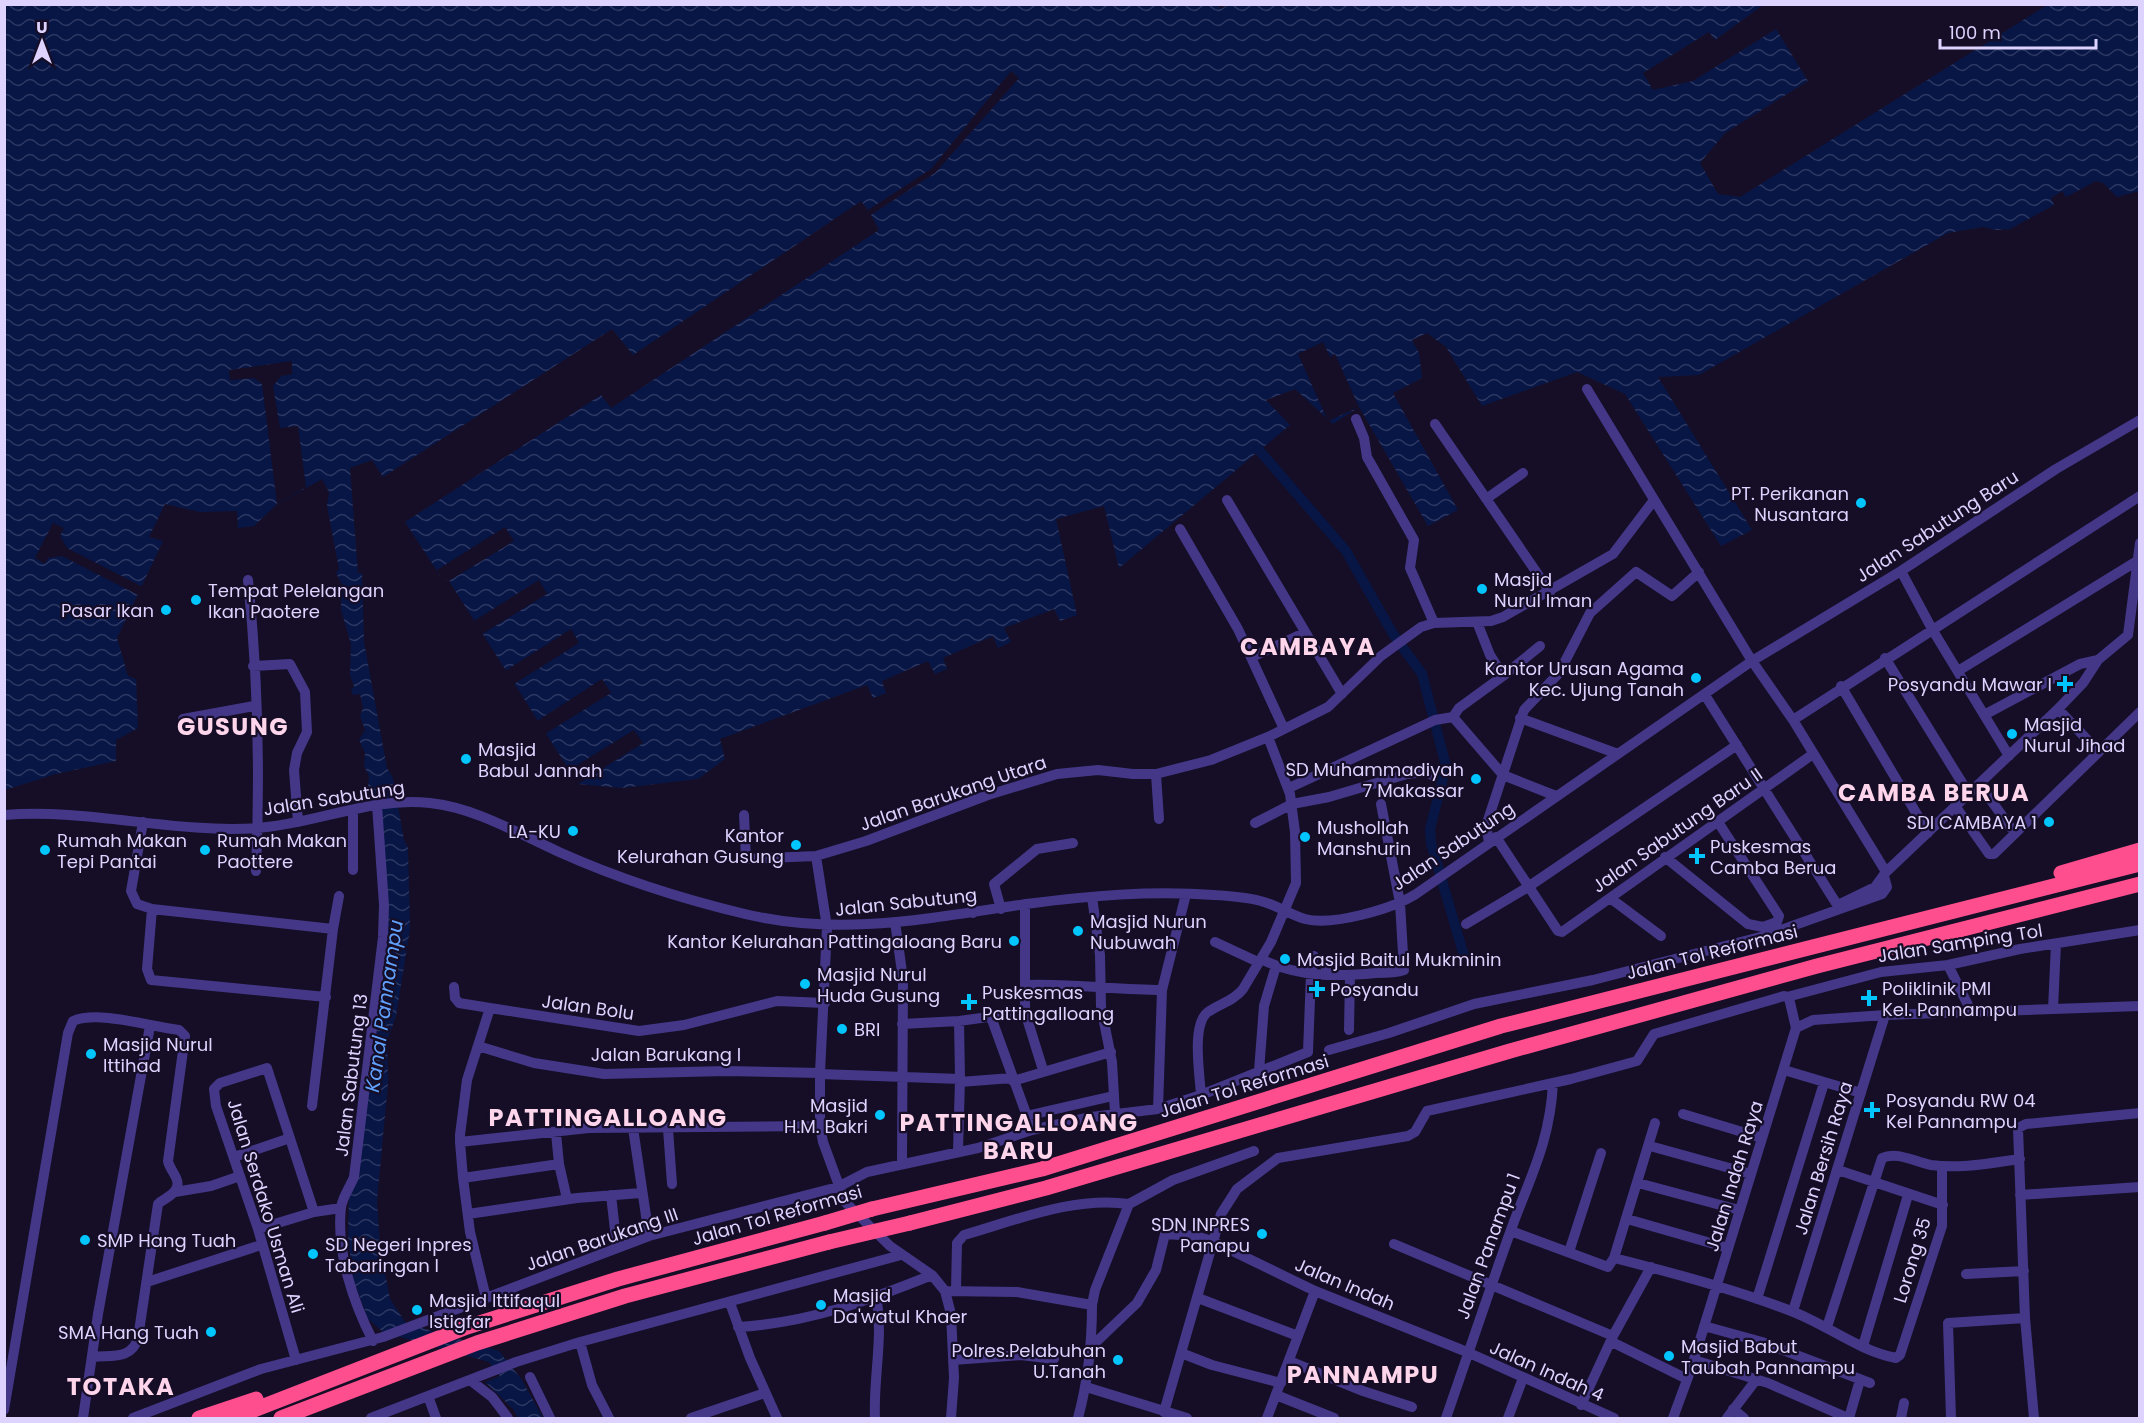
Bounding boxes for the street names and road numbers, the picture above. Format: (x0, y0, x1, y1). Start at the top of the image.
street label: Jalan Sabutung Baru (1851, 464, 2023, 588)
street label: Jalan Barukang Utara (856, 749, 1050, 837)
street label: Jalan Sabutung Baru II (1587, 762, 1767, 898)
street label: Jalan Sabutung (262, 774, 406, 822)
street label: Jalan Sabutung (1387, 796, 1519, 896)
street label: Jalan Sabutung (834, 882, 978, 922)
street label: Jalan Samping Tol (1876, 918, 2044, 968)
street label: Jalan Tol Reformasi (1624, 919, 1800, 985)
street label: Jalan Bolu (540, 988, 636, 1026)
street label: Jalan Sabutung 13 (329, 992, 373, 1158)
street label: Jalan Barukang I (591, 1042, 741, 1067)
street label: Jalan Tol Reformasi (1156, 1048, 1332, 1124)
street label: Jalan Bersih Raya (1788, 1078, 1858, 1238)
street label: Jalan Serdako Usman Ali (222, 1096, 310, 1316)
street label: Jalan Indah Raya (1699, 1097, 1769, 1255)
street label: Jalan Panampu 1 (1450, 1170, 1526, 1322)
street label: Jalan Tol Reformasi (689, 1179, 865, 1251)
street label: Jalan Barukang III (523, 1201, 681, 1277)
street label: Lorong 35 (1887, 1214, 1937, 1306)
street label: Jalan Indah (1291, 1252, 1399, 1316)
street label: Jalan Indah 4 (1486, 1335, 1608, 1407)

